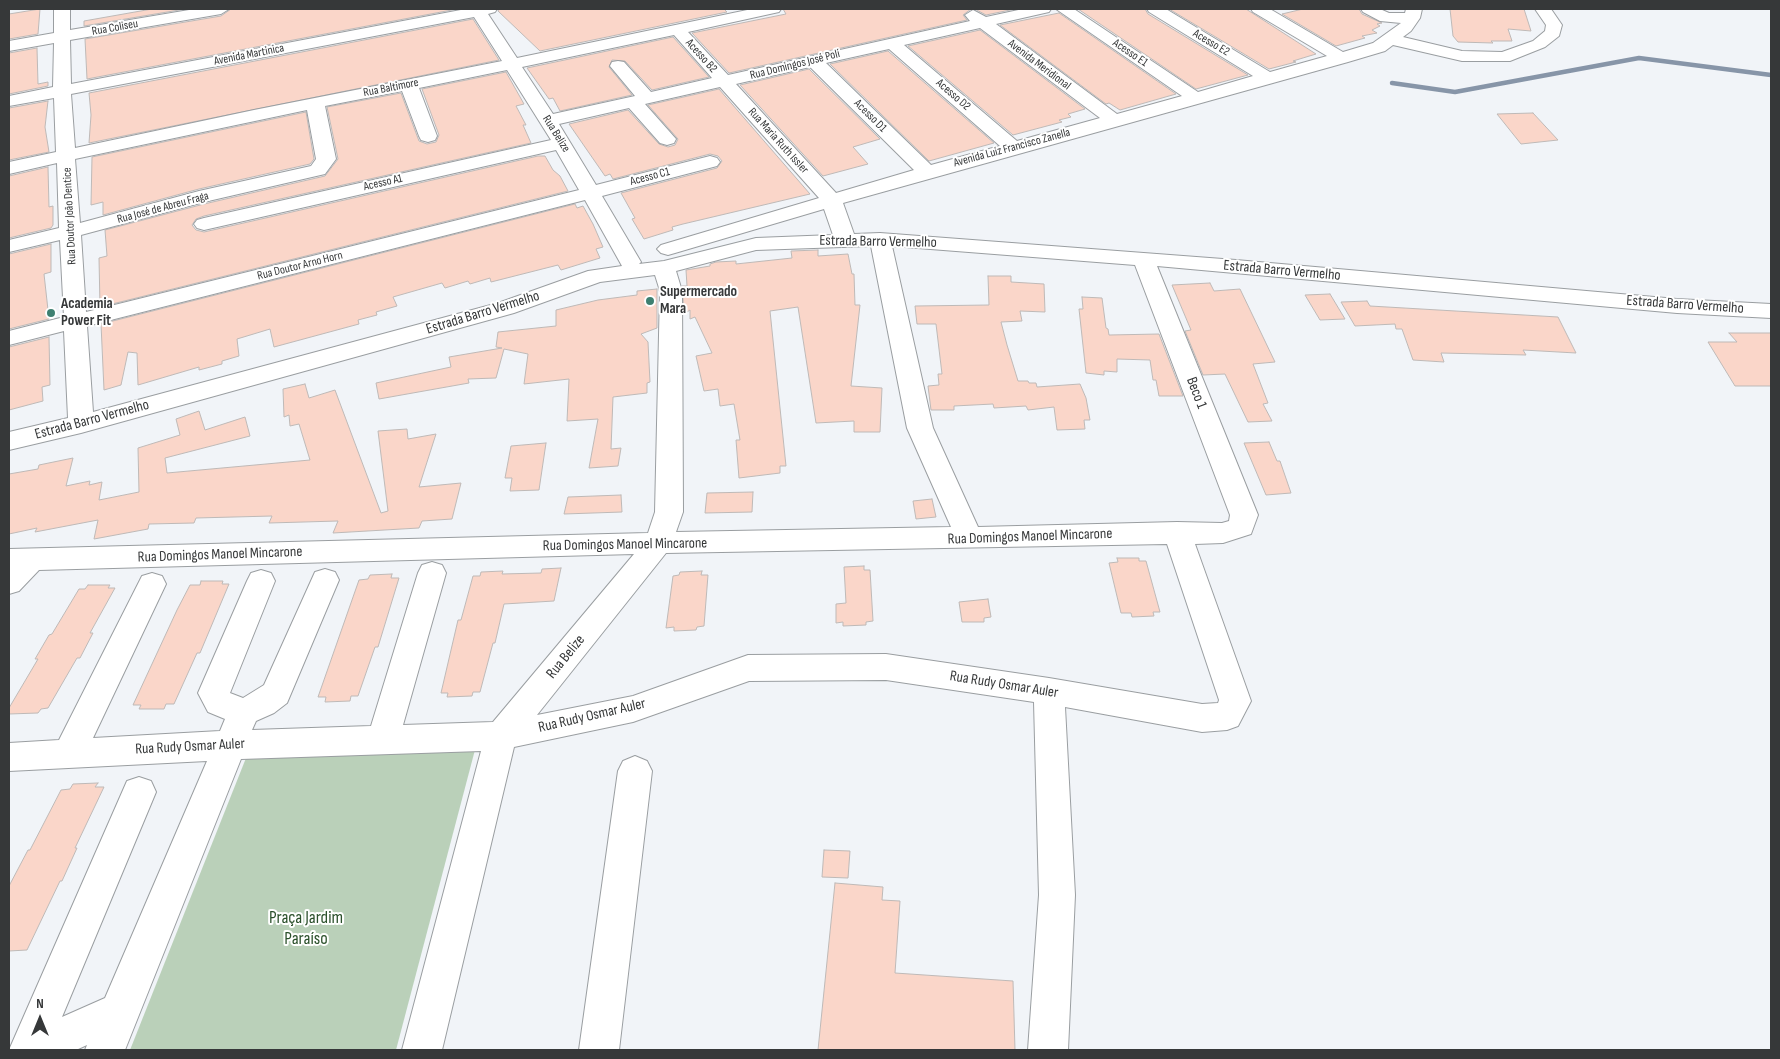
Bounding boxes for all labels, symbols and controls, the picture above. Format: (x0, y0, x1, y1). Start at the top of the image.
street label: Rua Coliseu (91, 17, 139, 39)
street label: Acesso E2 (1190, 26, 1232, 60)
street label: Acesso B2 (682, 36, 720, 76)
street label: Acesso E1 (1110, 36, 1150, 70)
street label: Avenida Meridional (1005, 37, 1073, 93)
street label: Avenida Martinica (213, 41, 285, 69)
street label: Rua Domingos José Poli (749, 47, 841, 83)
street label: Rua Baltimore (362, 76, 420, 100)
street label: Acesso D2 (933, 76, 973, 114)
street label: Acesso D1 (851, 97, 889, 135)
street label: Rua Maria Ruth Issler (745, 105, 811, 177)
street label: Rua Belize (539, 113, 573, 155)
street label: Avenida Luiz Francisco Zanella (952, 125, 1072, 171)
street label: Acesso C1 (629, 165, 671, 189)
street label: Rua Doutor João Dentice (60, 167, 80, 265)
street label: Acesso A1 (362, 172, 404, 194)
street label: Rua José de Abreu Fraga (116, 189, 210, 227)
street label: Estrada Barro Vermelho (819, 232, 937, 252)
street label: Rua Doutor Arno Horn (256, 248, 344, 284)
street label: Estrada Barro Vermelho (1223, 257, 1341, 285)
place label: Supermercado Mara (660, 283, 737, 318)
street label: Estrada Barro Vermelho (424, 287, 542, 339)
street label: Estrada Barro Vermelho (1626, 292, 1744, 318)
place label: Academia Power Fit (61, 295, 113, 330)
marker: Supermercado Mara (644, 295, 656, 307)
marker: Academia Power Fit (45, 307, 57, 319)
street label: Beco 1 (1182, 375, 1210, 411)
street label: Estrada Barro Vermelho (33, 396, 151, 444)
street label: Rua Domingos Manoel Mincarone (947, 525, 1113, 549)
street label: Rua Domingos Manoel Mincarone (543, 535, 707, 555)
street label: Rua Domingos Manoel Mincarone (137, 543, 303, 567)
street label: Rua Belize (543, 631, 589, 683)
street label: Rua Rudy Osmar Auler (948, 668, 1060, 702)
street label: Rua Rudy Osmar Auler (537, 695, 647, 737)
street label: Rua Rudy Osmar Auler (135, 735, 245, 759)
park label: Praça Jardim Paraíso (269, 907, 343, 950)
north arrow (15, 994, 65, 1044)
text: N (36, 995, 44, 1012)

